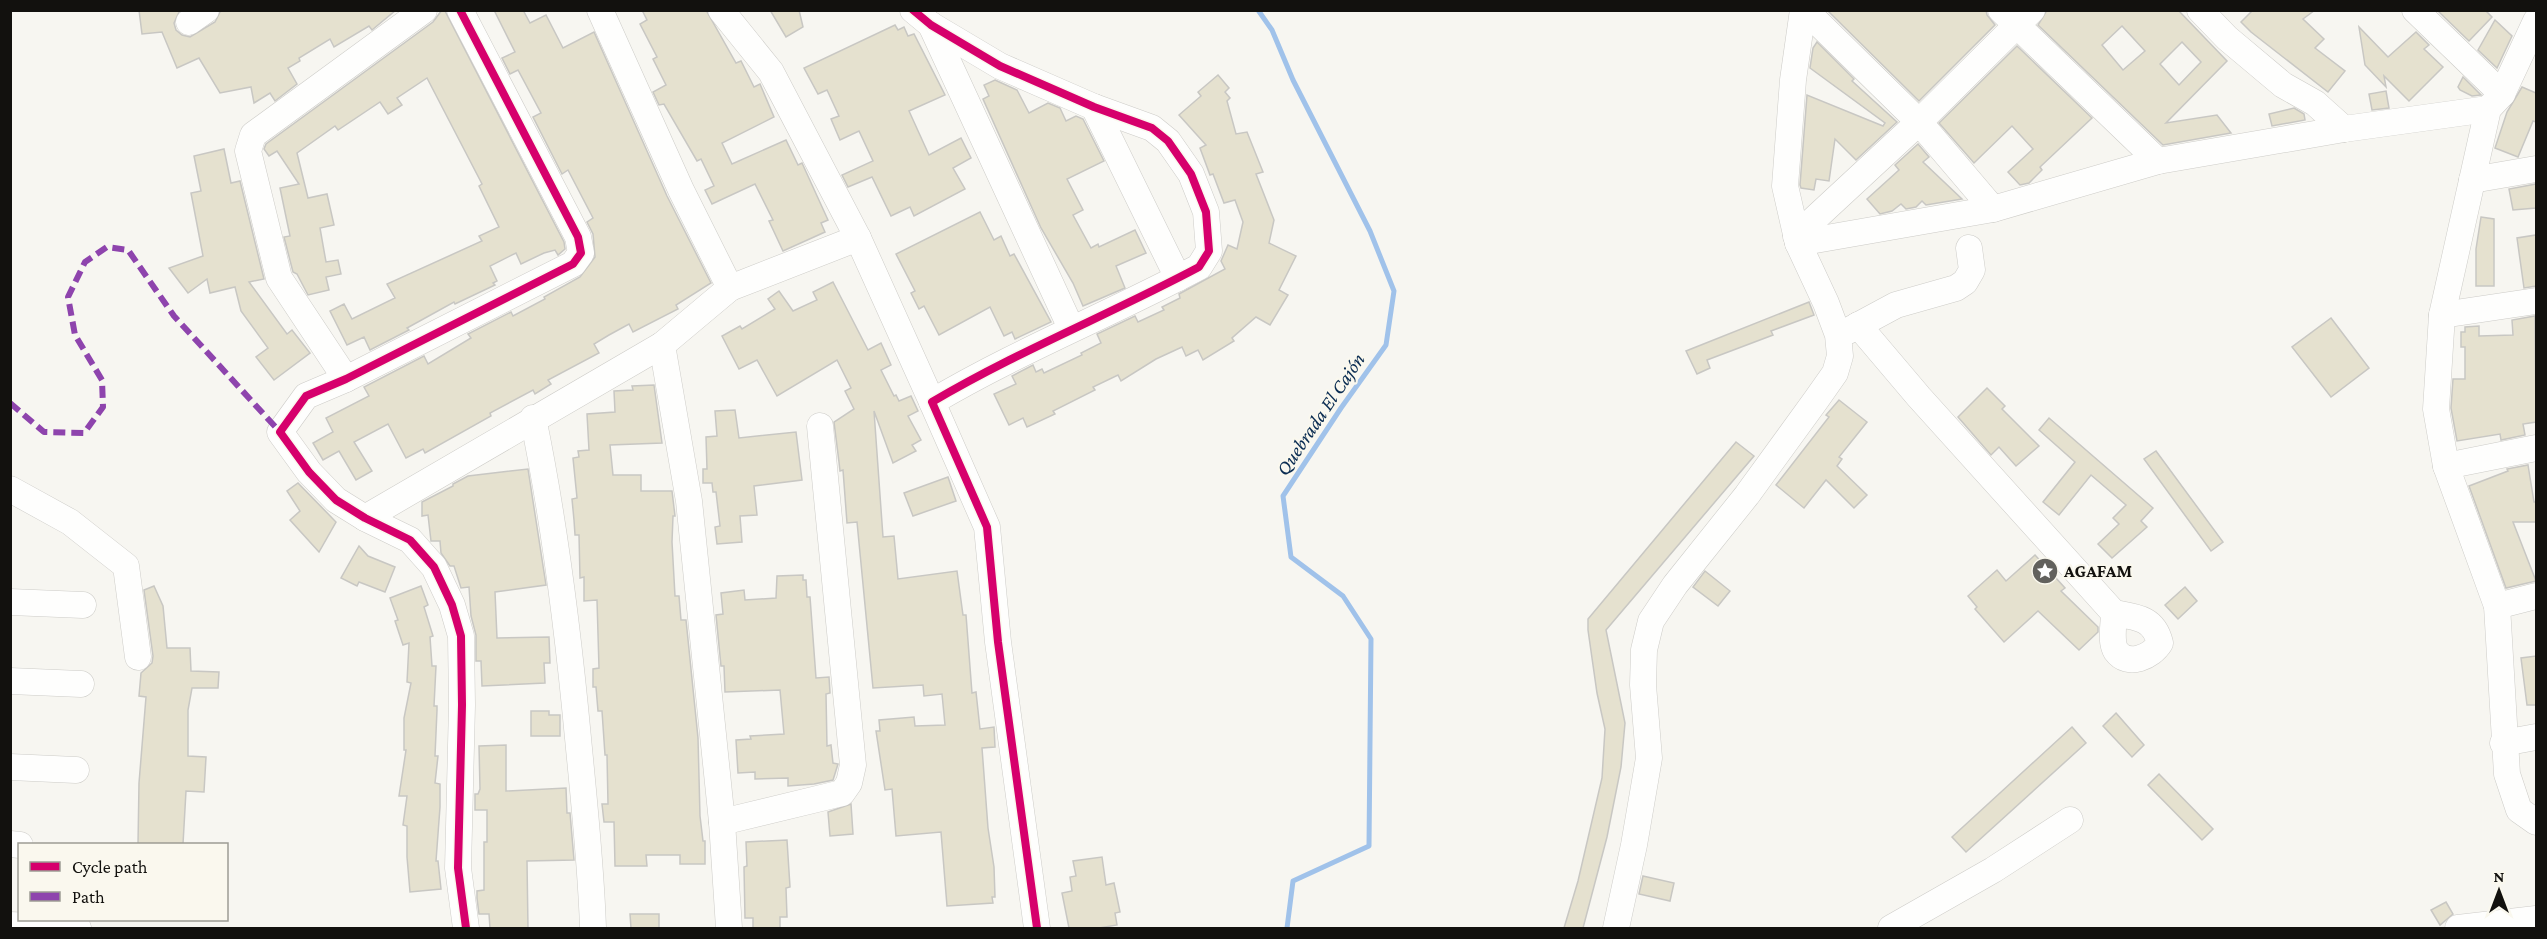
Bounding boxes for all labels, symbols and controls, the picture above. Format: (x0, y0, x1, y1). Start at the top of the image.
water label: Quebrada El Cajón (1271, 349, 1370, 480)
place icon: AGAFAM (2030, 556, 2060, 586)
place label: AGAFAM (2063, 561, 2132, 581)
legend (18, 843, 228, 921)
text: Cycle path (72, 857, 148, 877)
north arrow (2469, 861, 2529, 921)
text: N (2494, 868, 2505, 885)
text: Path (72, 887, 105, 907)

